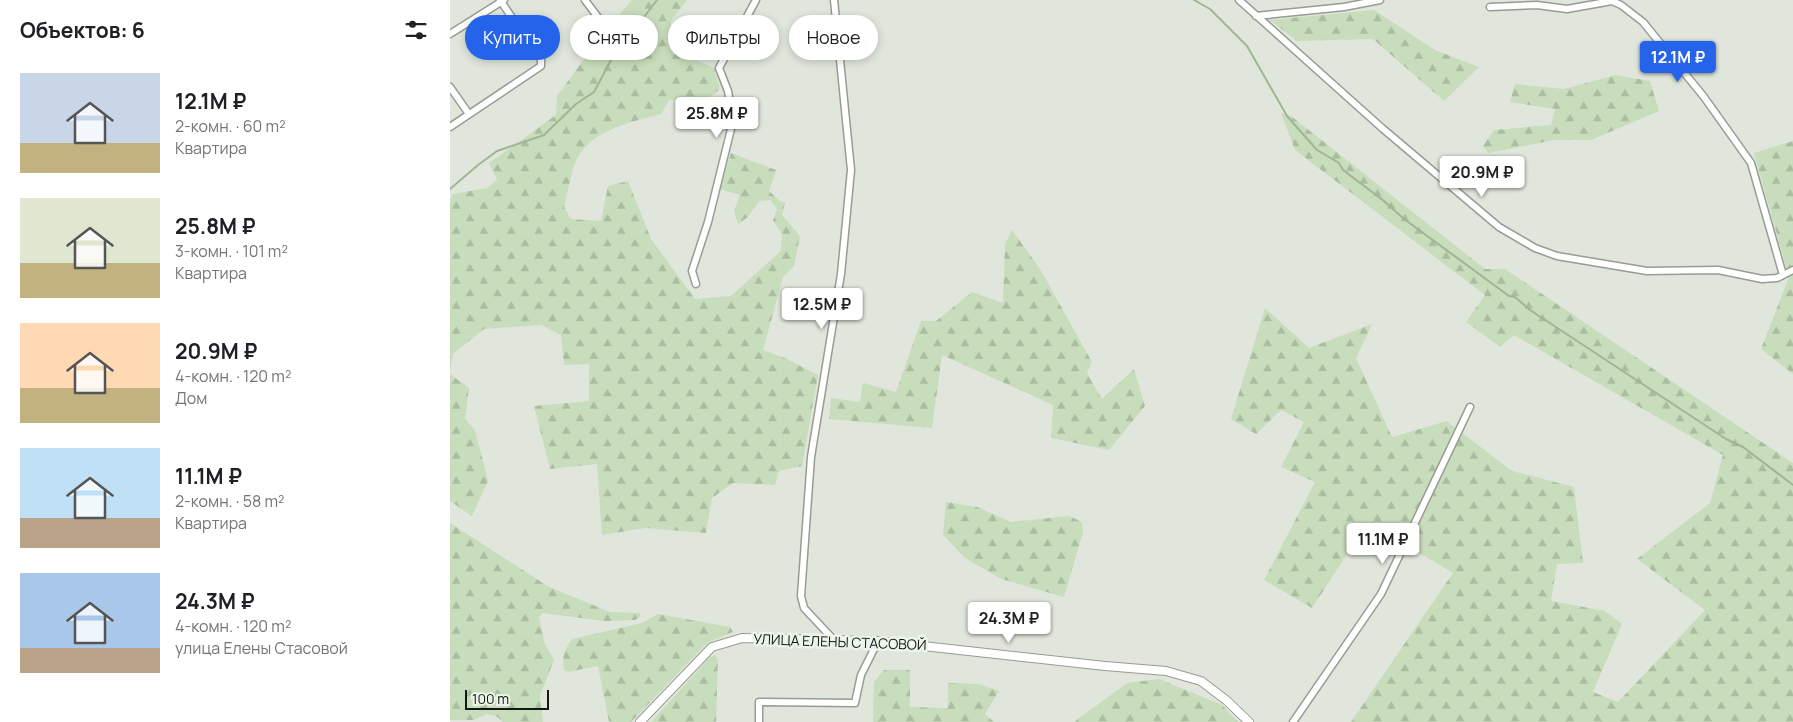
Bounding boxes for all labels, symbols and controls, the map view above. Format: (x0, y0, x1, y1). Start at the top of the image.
chip: Купить (465, 15, 560, 60)
chip: Снять (570, 15, 658, 60)
chip: Фильтры (668, 15, 779, 60)
chip: Новое (789, 15, 878, 60)
text: Объектов: 6 (20, 16, 145, 44)
icon: filters (402, 16, 430, 44)
pin: 12.1M ₽ (1632, 41, 1724, 83)
text: 12.1M ₽ (1651, 46, 1705, 68)
text: 12.1M ₽ (175, 87, 246, 115)
icon: home (60, 93, 120, 153)
pin: 25.8M ₽ (671, 96, 763, 139)
text: 25.8M ₽ (686, 102, 748, 124)
text: 2-комн. · 60 m² (175, 115, 286, 137)
text: Квартира (175, 137, 247, 159)
pin: 20.9M ₽ (1436, 156, 1528, 198)
text: 20.9M ₽ (1451, 161, 1513, 183)
text: 25.8M ₽ (175, 212, 256, 240)
icon: home (60, 218, 120, 278)
text: 3-комн. · 101 m² (175, 240, 288, 262)
text: Квартира (175, 262, 247, 284)
pin: 12.5M ₽ (776, 288, 868, 330)
text: 12.5M ₽ (793, 293, 851, 315)
text: 20.9M ₽ (175, 337, 257, 365)
icon: home (60, 343, 120, 403)
text: 4-комн. · 120 m² (175, 365, 291, 387)
text: Дом (175, 387, 207, 409)
text: 11.1M ₽ (175, 462, 242, 490)
icon: home (60, 468, 120, 528)
text: 2-комн. · 58 m² (175, 490, 284, 512)
text: Квартира (175, 512, 247, 534)
pin: 11.1M ₽ (1337, 522, 1429, 565)
text: 11.1M ₽ (1357, 528, 1409, 550)
text: 24.3M ₽ (175, 587, 255, 615)
icon: home (60, 593, 120, 653)
pin: 24.3M ₽ (963, 602, 1055, 644)
text: 24.3M ₽ (979, 607, 1039, 629)
text: 4-комн. · 120 m² (175, 615, 291, 637)
street label: УЛИЦА ЕЛЕНЫ СТАСОВОЙ (753, 629, 927, 654)
text: улица Елены Стасовой (175, 637, 348, 659)
scale bar (465, 687, 549, 710)
text: 100 m (472, 689, 509, 708)

